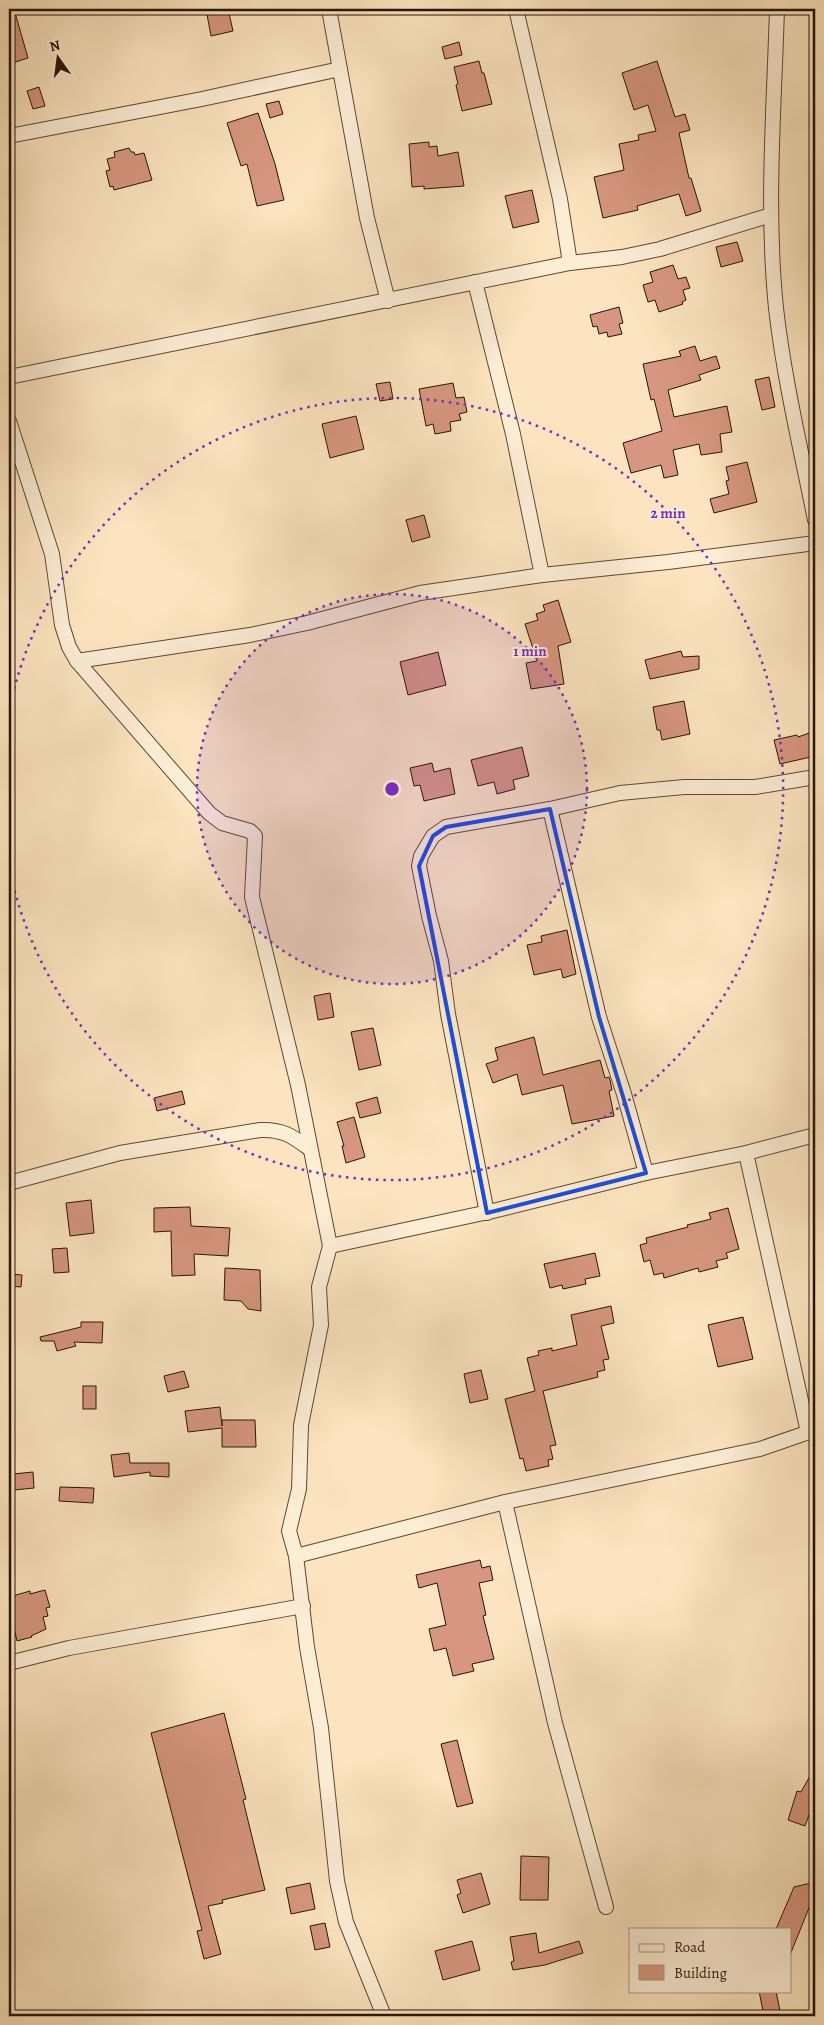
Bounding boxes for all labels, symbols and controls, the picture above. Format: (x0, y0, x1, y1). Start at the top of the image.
north arrow (32, 32, 82, 82)
text: N (48, 35, 62, 56)
text: 2 min (650, 503, 686, 523)
text: 1 min (513, 641, 547, 661)
centre of rings (383, 780, 401, 798)
legend (629, 1928, 792, 1992)
text: Road (674, 1937, 706, 1957)
text: Building (674, 1963, 727, 1983)

